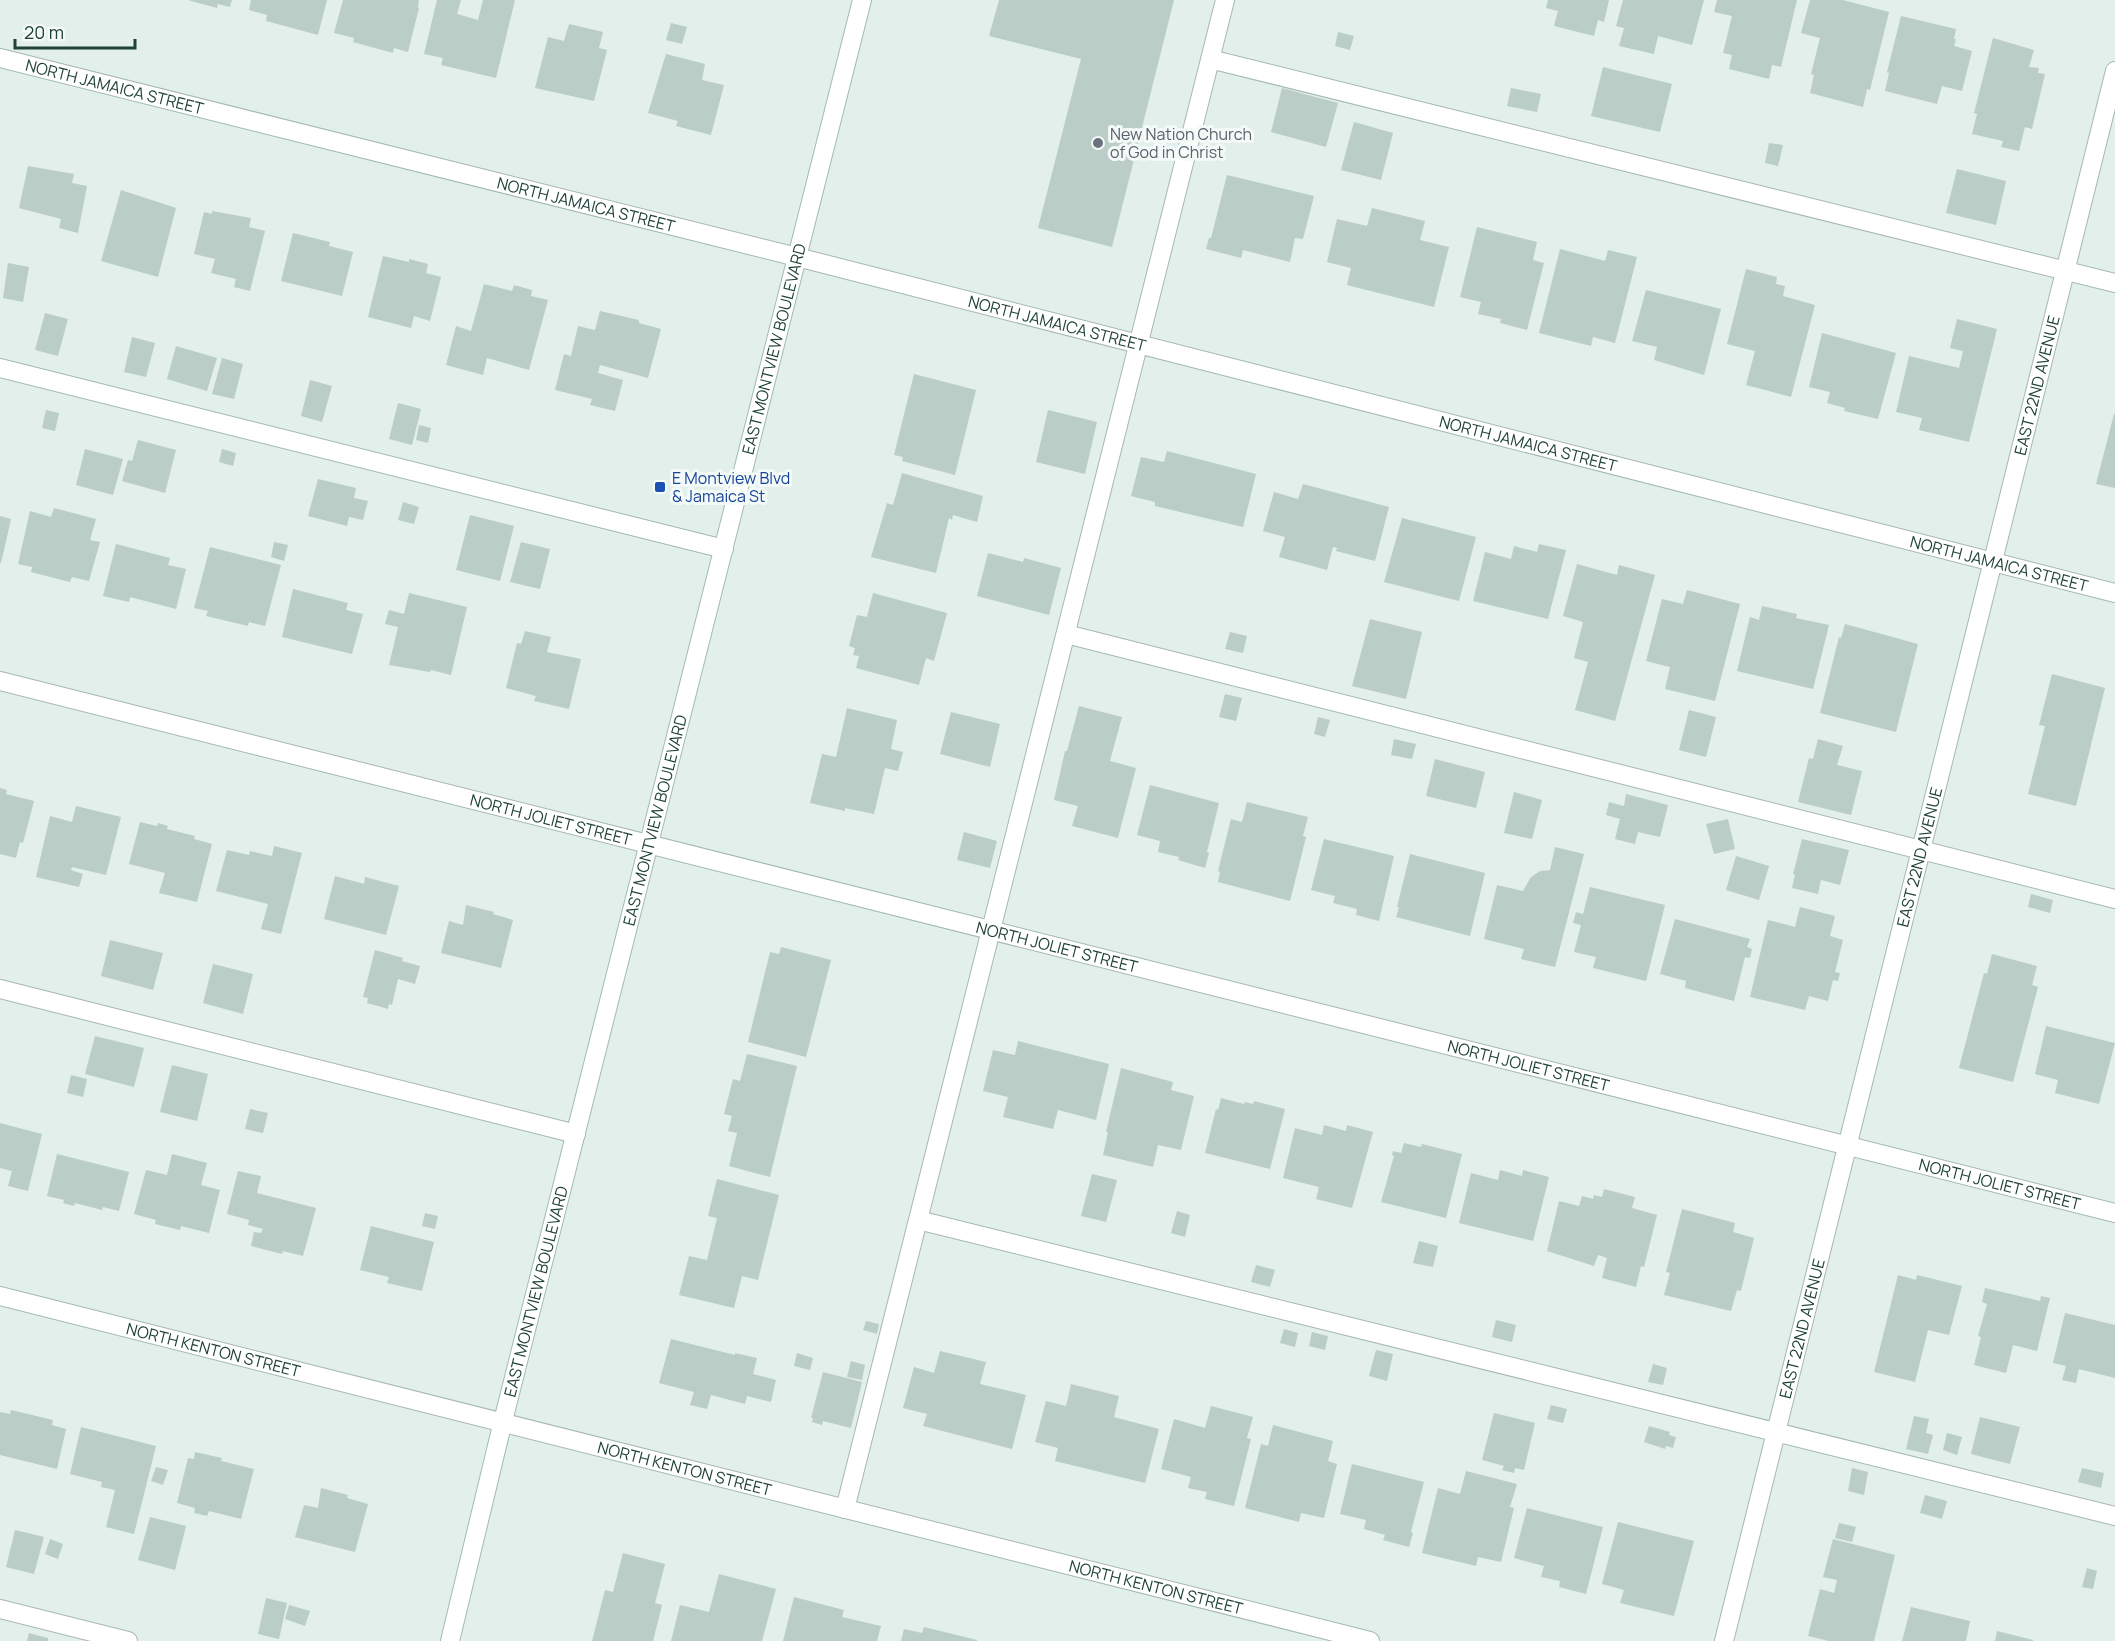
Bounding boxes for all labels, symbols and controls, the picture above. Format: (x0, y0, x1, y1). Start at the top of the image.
scale bar (15, 12, 135, 50)
text: 20 m (24, 20, 64, 44)
street label: NORTH JAMAICA STREET (23, 54, 206, 119)
place label: New Nation Church of God in Christ (1110, 123, 1252, 163)
marker: New Nation Church of God in Christ (1091, 136, 1105, 150)
street label: NORTH JAMAICA STREET (495, 172, 678, 237)
street label: EAST MONTVIEW BOULEVARD (737, 241, 811, 457)
street label: NORTH JAMAICA STREET (966, 290, 1149, 357)
street label: EAST 22ND AVENUE (2009, 313, 2065, 458)
street label: NORTH JAMAICA STREET (1437, 410, 1620, 477)
place label: E Montview Blvd & Jamaica St (672, 467, 790, 507)
marker: E Montview Blvd & Jamaica St (653, 480, 667, 494)
street label: NORTH JAMAICA STREET (1908, 530, 2091, 597)
street label: EAST MONTVIEW BOULEVARD (618, 712, 692, 928)
street label: EAST 22ND AVENUE (1891, 785, 1947, 929)
street label: NORTH JOLIET STREET (468, 789, 634, 851)
street label: NORTH JOLIET STREET (974, 916, 1141, 978)
street label: NORTH JOLIET STREET (1445, 1035, 1612, 1096)
street label: NORTH JOLIET STREET (1917, 1153, 2083, 1215)
street label: EAST MONTVIEW BOULEVARD (499, 1183, 573, 1399)
street label: EAST 22ND AVENUE (1774, 1256, 1830, 1401)
street label: NORTH KENTON STREET (124, 1317, 303, 1382)
street label: NORTH KENTON STREET (595, 1436, 774, 1501)
street label: NORTH KENTON STREET (1067, 1555, 1246, 1620)

